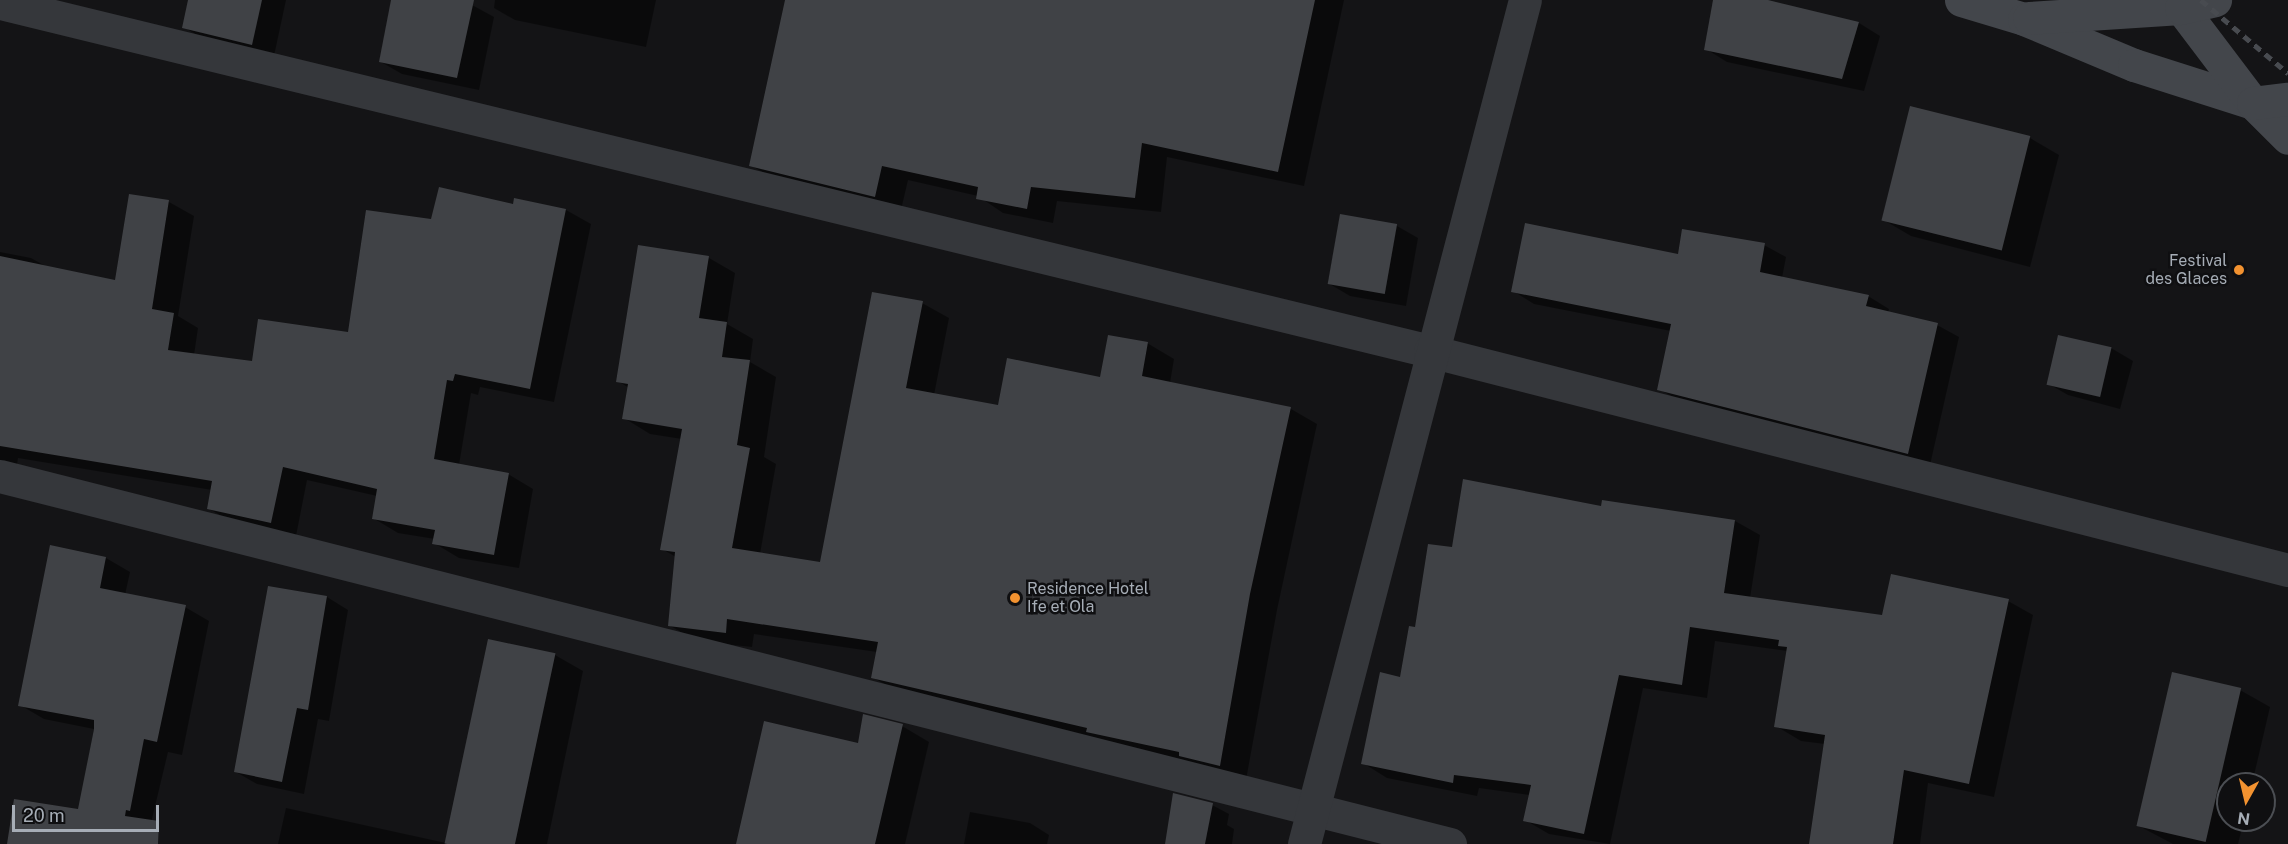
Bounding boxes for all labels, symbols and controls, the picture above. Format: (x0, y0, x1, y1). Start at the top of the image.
place label: Festival des Glaces (2145, 251, 2227, 289)
marker: Festival des Glaces (2232, 263, 2246, 277)
place label: Residence Hotel Ife et Ola (1027, 579, 1149, 617)
marker: Residence Hotel Ife et Ola (1008, 591, 1022, 605)
north arrow (2216, 772, 2276, 832)
scale bar (15, 793, 162, 831)
text: 20 m (23, 805, 65, 826)
text: N (2236, 808, 2251, 829)

